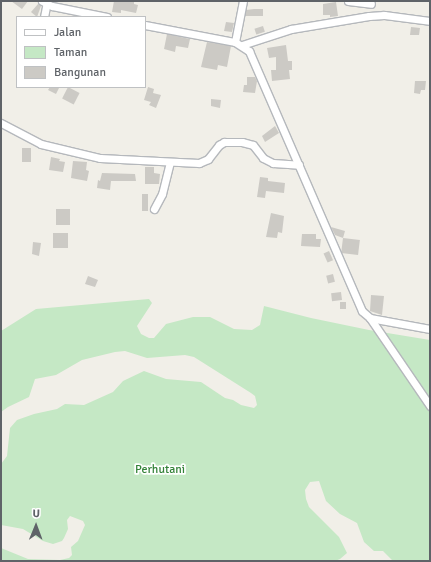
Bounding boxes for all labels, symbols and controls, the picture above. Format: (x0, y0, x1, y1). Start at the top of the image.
legend (16, 16, 146, 88)
text: Jalan (54, 25, 81, 40)
text: Taman (54, 45, 87, 60)
text: Bangunan (54, 65, 106, 80)
park label: Perhutani (135, 463, 185, 477)
north arrow (16, 506, 56, 546)
text: U (32, 507, 40, 520)

